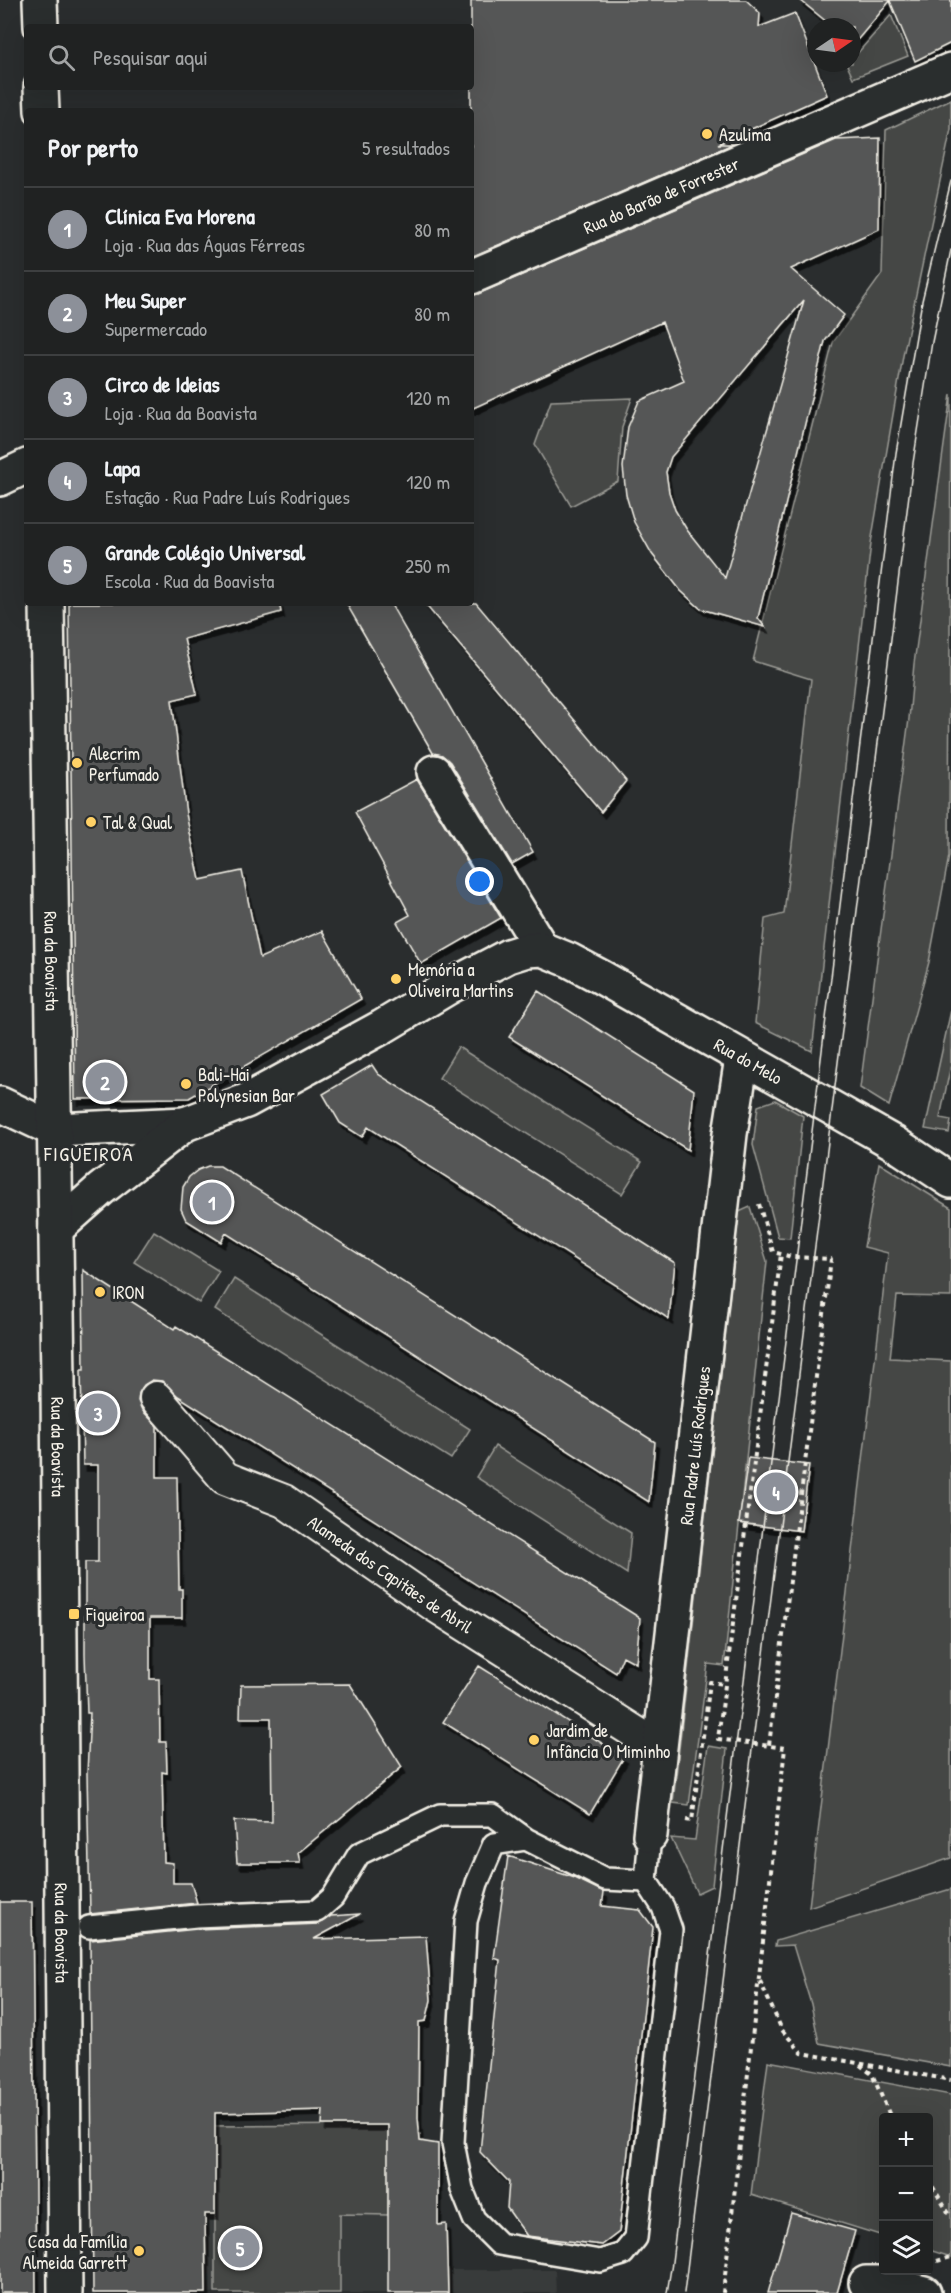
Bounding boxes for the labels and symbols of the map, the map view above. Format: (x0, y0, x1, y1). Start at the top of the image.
north arrow (807, 18, 861, 72)
place label: Azulima (719, 122, 771, 147)
marker: Azulima (700, 127, 714, 141)
street label: Rua do Barão de Forrester (579, 150, 743, 240)
place label: Alecrim Perfumado (89, 741, 159, 787)
marker: Alecrim Perfumado (70, 756, 84, 770)
place label: Tal & Qual (103, 810, 172, 835)
marker: Tal & Qual (84, 815, 98, 829)
your location (465, 867, 494, 896)
street label: Rua da Boavista (39, 911, 65, 1011)
place label: Memória a Oliveira Martins (408, 957, 513, 1003)
marker: Memória a Oliveira Martins (389, 972, 403, 986)
street label: Rua do Melo (710, 1031, 787, 1090)
pin: 2 (86, 1060, 124, 1104)
place label: Bali-Hai Polynesian Bar (198, 1062, 295, 1108)
marker: Bali-Hai Polynesian Bar (179, 1077, 193, 1091)
district label: FIGUEIROA (43, 1140, 134, 1167)
pin: 1 (192, 1180, 232, 1224)
place label: IRON (112, 1280, 144, 1305)
marker: IRON (93, 1285, 107, 1299)
street label: Rua Padre Luís Rodrigues (673, 1365, 716, 1526)
pin: 3 (78, 1390, 118, 1436)
street label: Rua da Boavista (46, 1397, 71, 1497)
pin: 4 (756, 1470, 796, 1514)
street label: Alameda dos Capitães de Abril (303, 1509, 478, 1639)
place label: Figueiroa (85, 1602, 144, 1627)
marker: Figueiroa (67, 1607, 81, 1621)
place label: Jardim de Infância O Miminho (546, 1718, 670, 1764)
marker: Jardim de Infância O Miminho (527, 1733, 541, 1747)
street label: Rua da Boavista (49, 1883, 75, 1983)
pin: 5 (220, 2226, 260, 2270)
place label: Casa da Família Almeida Garrett (23, 2229, 128, 2275)
marker: Casa da Família Almeida Garrett (132, 2244, 146, 2258)

